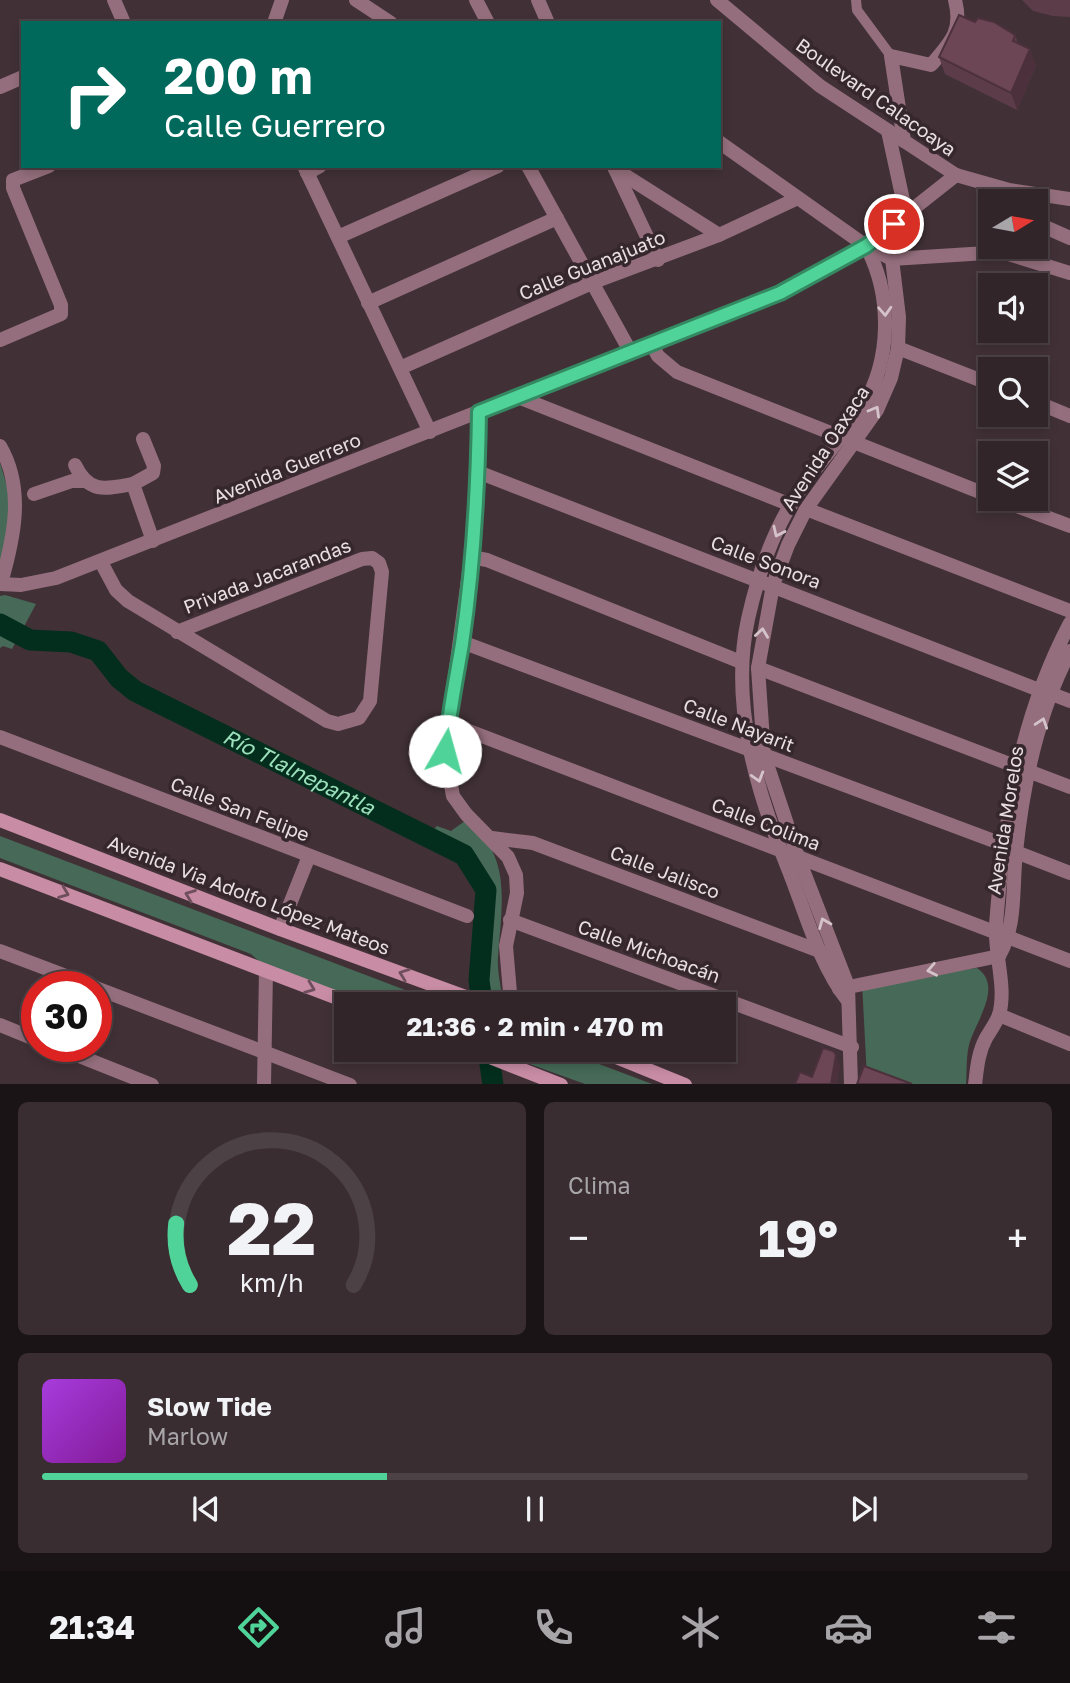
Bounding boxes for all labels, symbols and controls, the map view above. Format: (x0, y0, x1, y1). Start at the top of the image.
street label: Boulevard Calacoaya (792, 33, 961, 161)
text: 200 m (164, 46, 313, 105)
icon: right (49, 49, 140, 140)
text: Calle Guerrero (164, 106, 386, 144)
north arrow (978, 189, 1048, 259)
map controls (978, 189, 1048, 511)
pin (864, 194, 924, 254)
icon: arrive (875, 205, 913, 243)
street label: Calle Guanajuato (515, 225, 668, 304)
button: sound (978, 273, 1048, 343)
one-way arrow (877, 306, 892, 317)
button: search (978, 357, 1048, 427)
street label: Avenida Oaxaca (776, 381, 873, 514)
one-way arrow (867, 406, 880, 419)
street label: Avenida Guerrero (210, 427, 364, 508)
button: layers (978, 441, 1048, 511)
one-way arrow (772, 525, 786, 538)
street label: Calle Sonora (708, 530, 824, 593)
street label: Privada Jacarandas (180, 533, 354, 618)
one-way arrow (754, 627, 769, 639)
street label: Calle Nayarit (680, 693, 798, 756)
position arrow (408, 714, 482, 788)
one-way arrow (1034, 717, 1048, 729)
water label: Río Tlalnepantla (219, 723, 380, 821)
street label: Avenida Morelos (981, 744, 1028, 896)
one-way arrow (750, 770, 764, 783)
street label: Calle San Felipe (168, 772, 313, 846)
street label: Calle Colima (709, 792, 824, 855)
street label: Avenida Via Adolfo López Mateos (105, 830, 394, 959)
street label: Calle Jalisco (607, 840, 723, 903)
one-way arrow (57, 885, 69, 899)
one-way arrow (185, 889, 197, 903)
street label: Calle Michoacán (575, 914, 723, 987)
one-way arrow (819, 917, 833, 929)
one-way arrow (926, 961, 938, 976)
one-way arrow (398, 969, 410, 983)
speed limit sign: 30 (21, 971, 112, 1062)
one-way arrow (303, 980, 315, 994)
text: 21:36 · 2 min · 470 m (406, 1011, 664, 1042)
text: Clima (568, 1171, 631, 1199)
text: 22 (228, 1184, 316, 1271)
text: 19° (758, 1206, 838, 1268)
text: − (568, 1215, 589, 1260)
text: + (1007, 1215, 1028, 1260)
text: km/h (240, 1266, 304, 1297)
text: Slow Tide (147, 1391, 272, 1422)
text: Marlow (147, 1422, 228, 1450)
icon: previous (187, 1490, 225, 1528)
icon: pause (516, 1490, 554, 1528)
icon: next (845, 1490, 883, 1528)
icon: directions (234, 1603, 283, 1652)
icon: music (381, 1603, 430, 1652)
icon: phone (529, 1603, 578, 1652)
icon: climate (676, 1603, 725, 1652)
icon: car (824, 1603, 873, 1652)
icon: filters (972, 1603, 1021, 1652)
text: 21:34 (49, 1608, 135, 1646)

